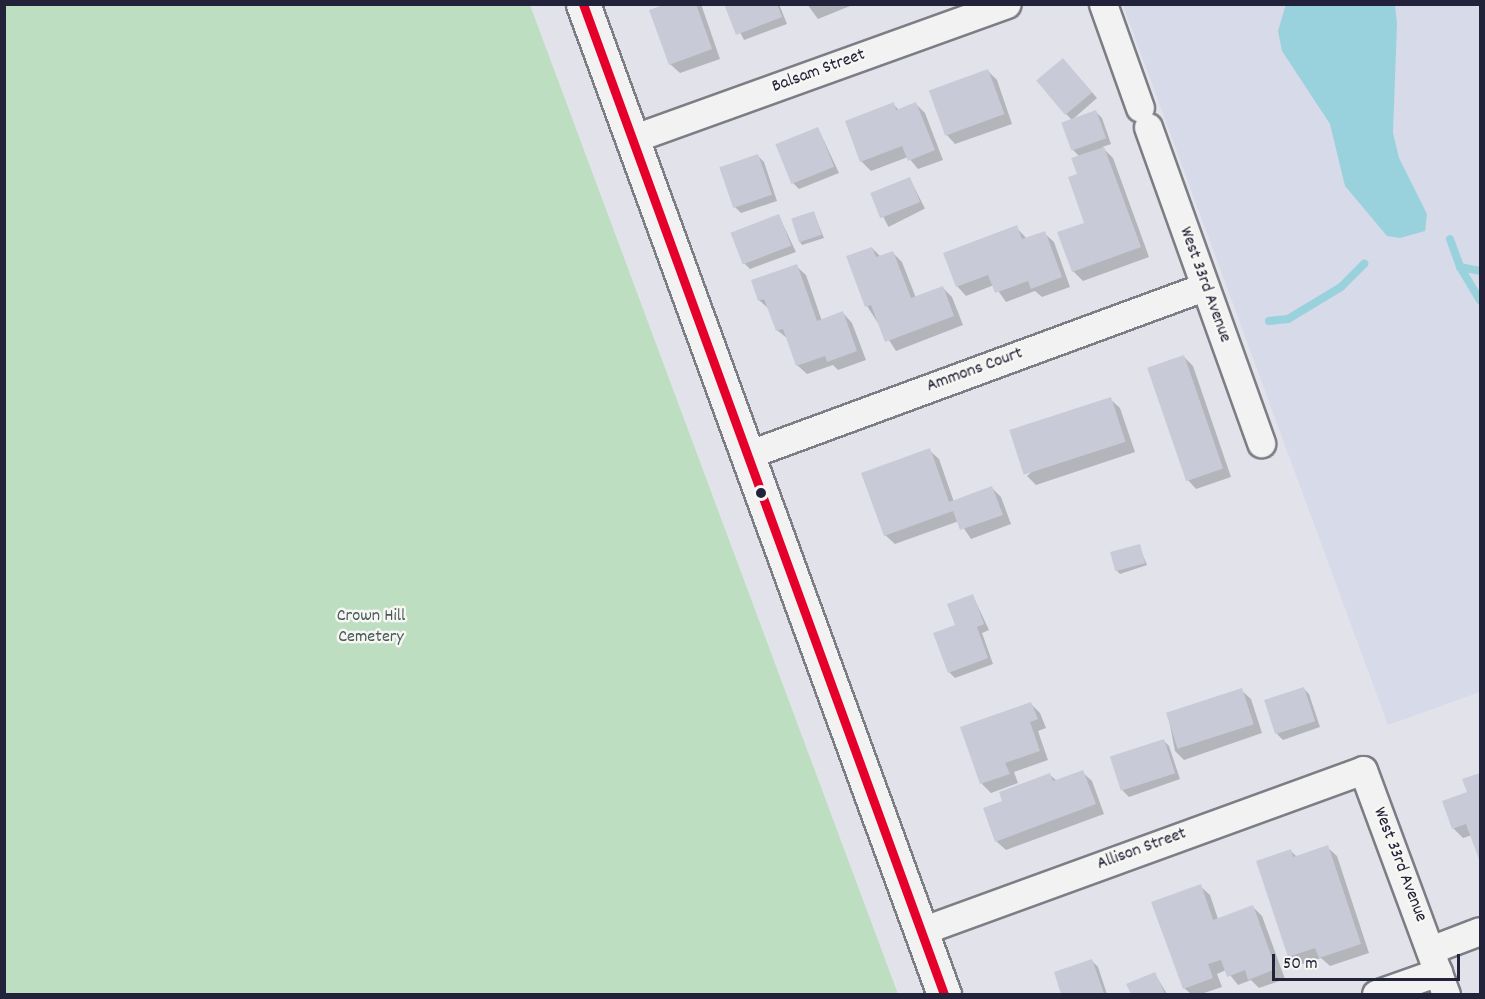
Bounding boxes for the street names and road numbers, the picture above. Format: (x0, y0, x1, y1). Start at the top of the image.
street label: Balsam Street (769, 45, 869, 99)
street label: West 33rd Avenue (1173, 224, 1235, 346)
street label: Ammons Court (924, 344, 1026, 398)
street label: West 33rd Avenue (1367, 805, 1431, 925)
street label: Allison Street (1094, 824, 1190, 876)

